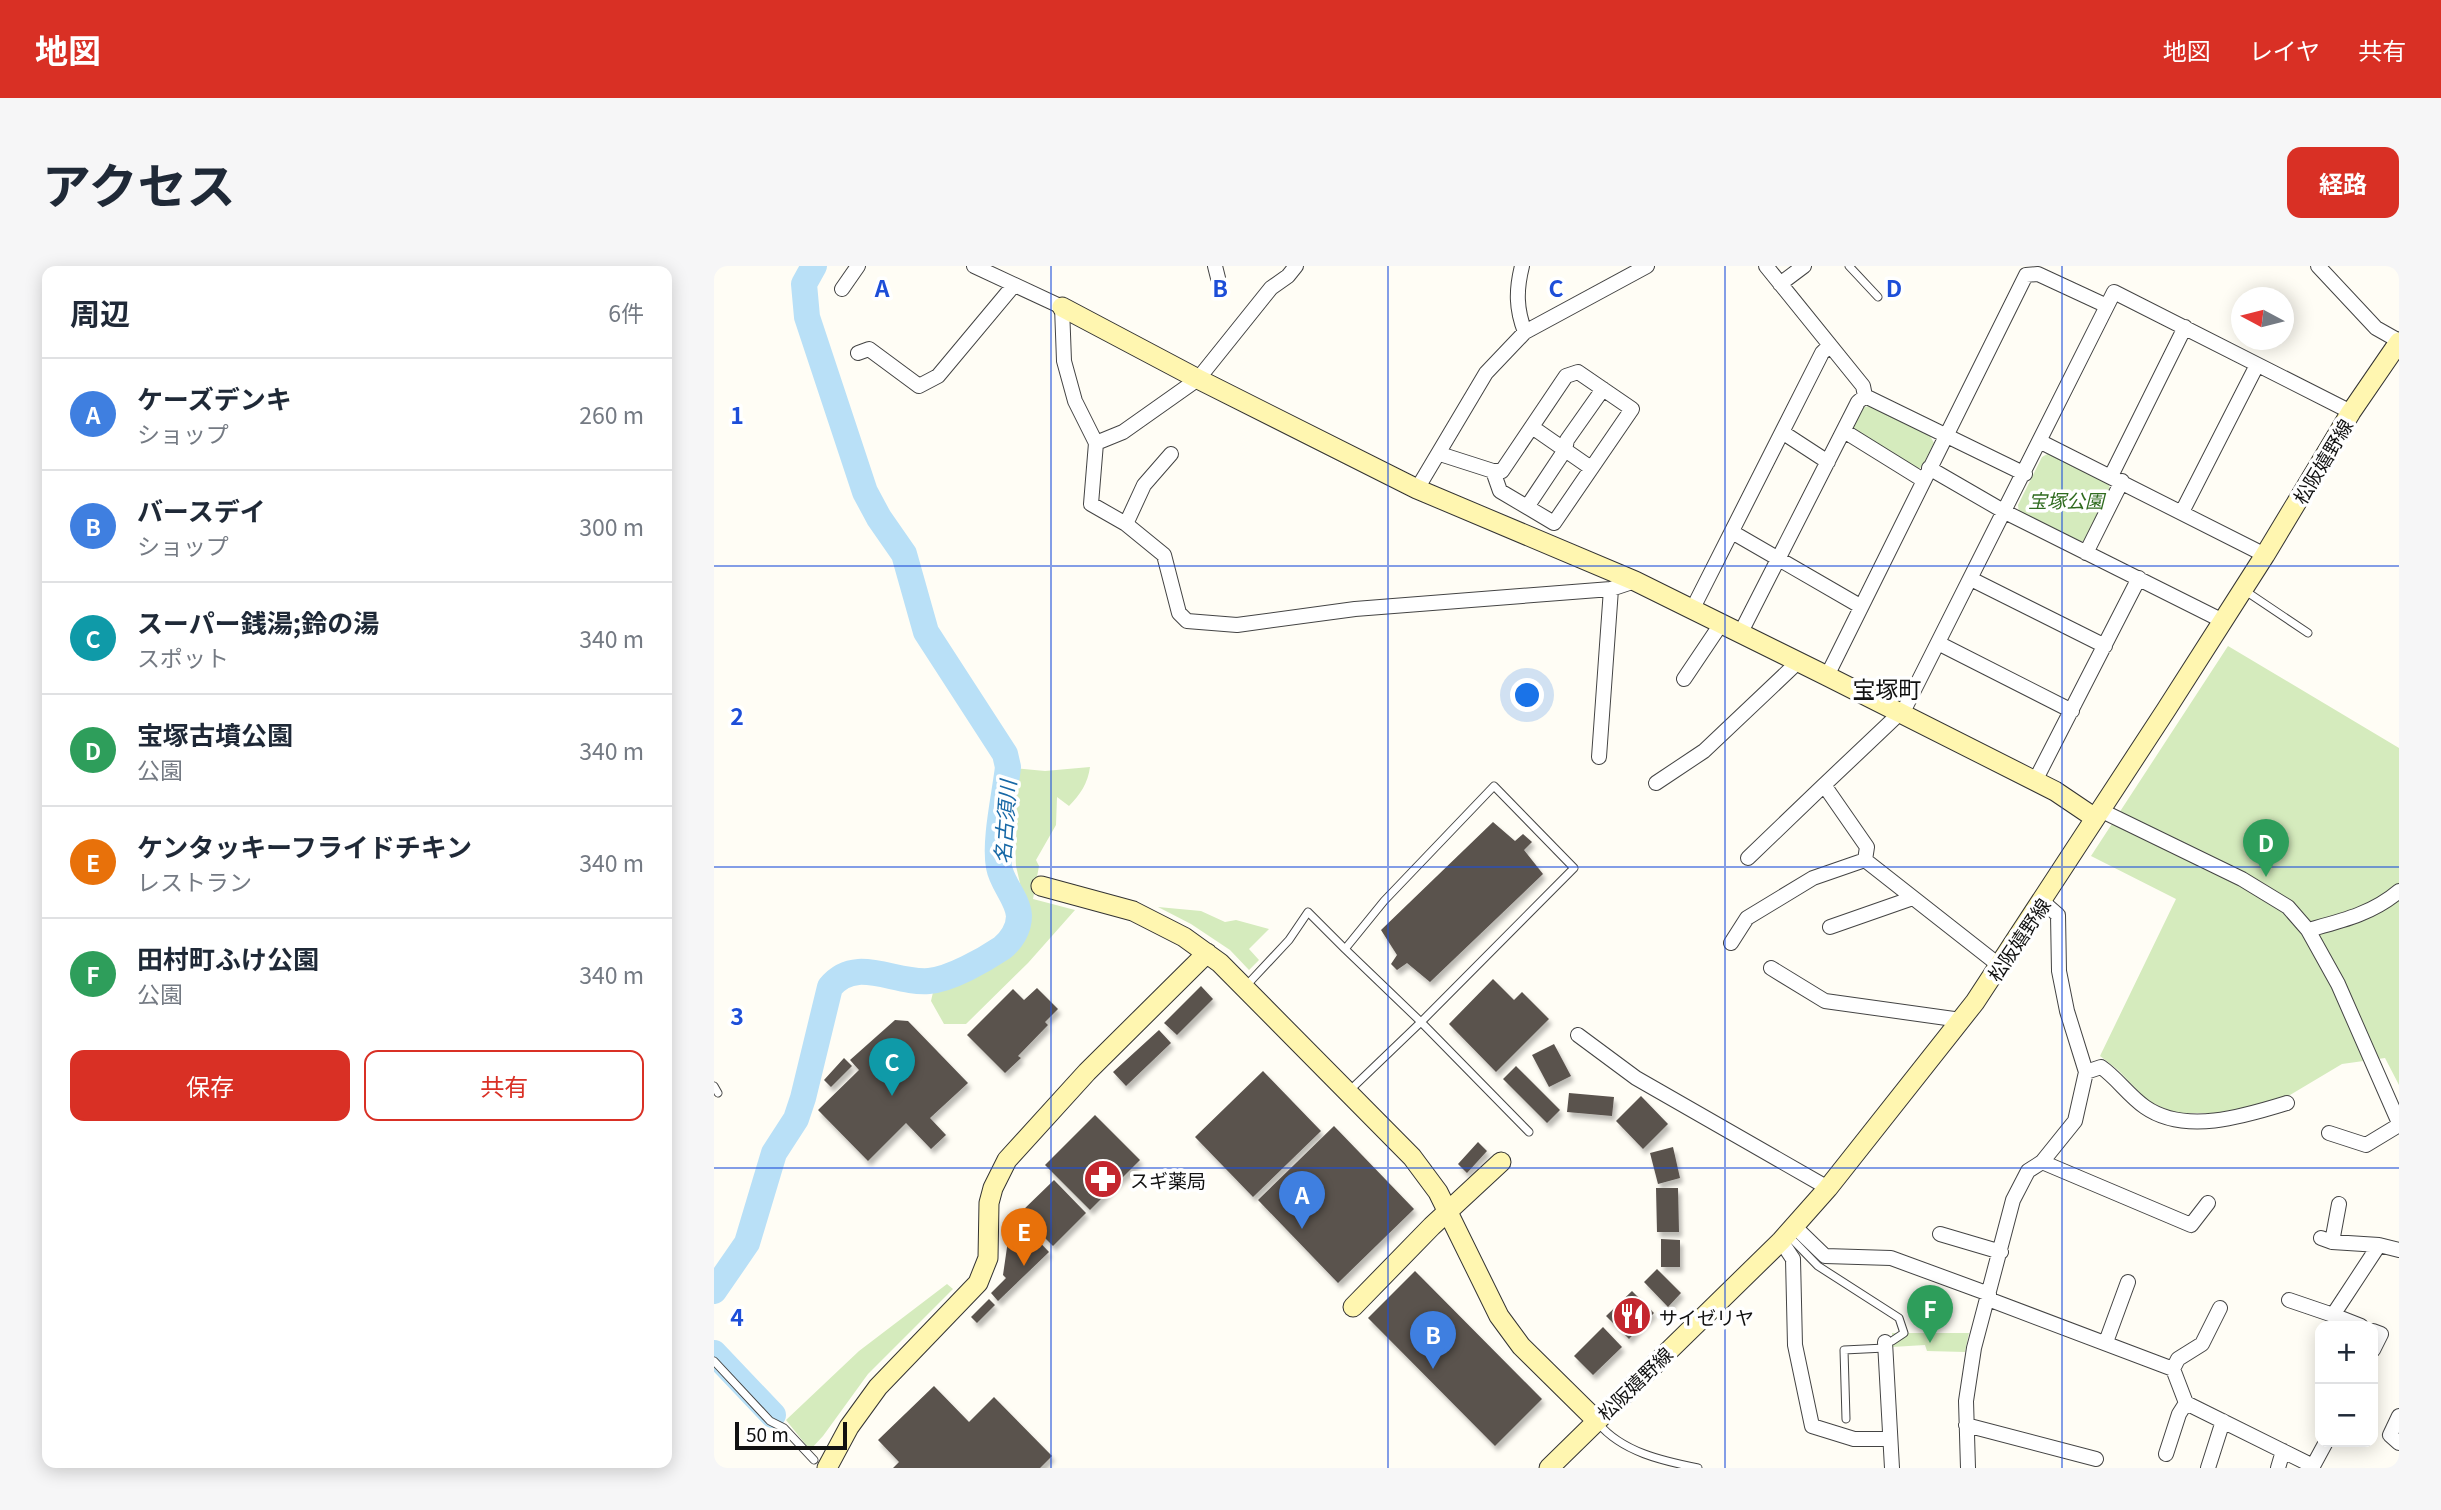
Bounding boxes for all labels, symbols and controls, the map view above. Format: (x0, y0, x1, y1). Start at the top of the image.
text: 地図 (35, 25, 101, 73)
text: 地図 (2163, 32, 2211, 67)
text: レイヤ (2249, 32, 2320, 67)
text: 共有 (2358, 32, 2406, 67)
text: アクセス (42, 147, 236, 218)
button: 経路 (2287, 147, 2399, 218)
text: A (874, 270, 890, 304)
text: B (1212, 270, 1228, 304)
text: C (1548, 270, 1564, 304)
text: D (1886, 270, 1902, 304)
north arrow (2231, 287, 2294, 350)
text: 周辺 (70, 290, 130, 334)
text: 6件 (608, 295, 644, 329)
text: ケーズデンキ (137, 379, 292, 416)
text: A (86, 397, 100, 431)
text: 260 m (579, 397, 644, 431)
text: 1 (730, 397, 744, 431)
street label: 松阪嬉野線 (2286, 413, 2358, 509)
text: ショップ (137, 416, 229, 450)
park label: 宝塚公園 (2028, 486, 2107, 513)
text: バースデイ (137, 491, 266, 528)
text: B (85, 509, 101, 543)
text: 300 m (579, 509, 644, 543)
text: ショップ (137, 528, 229, 562)
text: スーパー銭湯;鈴の湯 (137, 603, 379, 640)
text: C (85, 621, 101, 655)
text: 340 m (579, 621, 644, 655)
text: スポット (137, 640, 229, 674)
district label: 宝塚町 (1853, 671, 1922, 705)
your location (1510, 678, 1544, 712)
text: 2 (730, 698, 744, 732)
text: 宝塚古墳公園 (137, 715, 293, 752)
text: D (85, 733, 101, 767)
text: 340 m (579, 733, 644, 767)
text: 公園 (137, 752, 183, 786)
water label: 名古須川 (986, 777, 1022, 865)
pin: D (2243, 819, 2289, 877)
text: ケンタッキーフライドチキン (137, 827, 472, 864)
text: E (86, 845, 100, 879)
text: 340 m (579, 845, 644, 879)
text: レストラン (137, 864, 252, 898)
street label: 松阪嬉野線 (1980, 892, 2056, 986)
text: 田村町ふけ公園 (137, 939, 319, 976)
text: F (86, 957, 100, 991)
text: 340 m (579, 957, 644, 991)
text: 公園 (137, 976, 183, 1010)
text: 3 (730, 998, 744, 1032)
pin: C (869, 1038, 915, 1096)
button: 保存 (70, 1050, 350, 1121)
button: 共有 (364, 1050, 644, 1121)
pharmacy icon: スギ薬局 (1082, 1158, 1124, 1200)
place label: スギ薬局 (1130, 1166, 1206, 1193)
pin: A (1279, 1171, 1325, 1229)
pin: E (1001, 1208, 1047, 1266)
pin: F (1907, 1285, 1953, 1343)
restaurant icon: サイゼリヤ (1611, 1295, 1653, 1337)
text: 4 (730, 1299, 744, 1333)
place label: サイゼリヤ (1659, 1303, 1754, 1330)
pin: B (1410, 1311, 1456, 1369)
map controls (2315, 1321, 2378, 1447)
button: + (2315, 1321, 2378, 1384)
street label: 松阪嬉野線 (1590, 1340, 1678, 1426)
button: − (2315, 1384, 2378, 1447)
scale bar (735, 1419, 847, 1451)
text: 50 m (746, 1420, 789, 1447)

